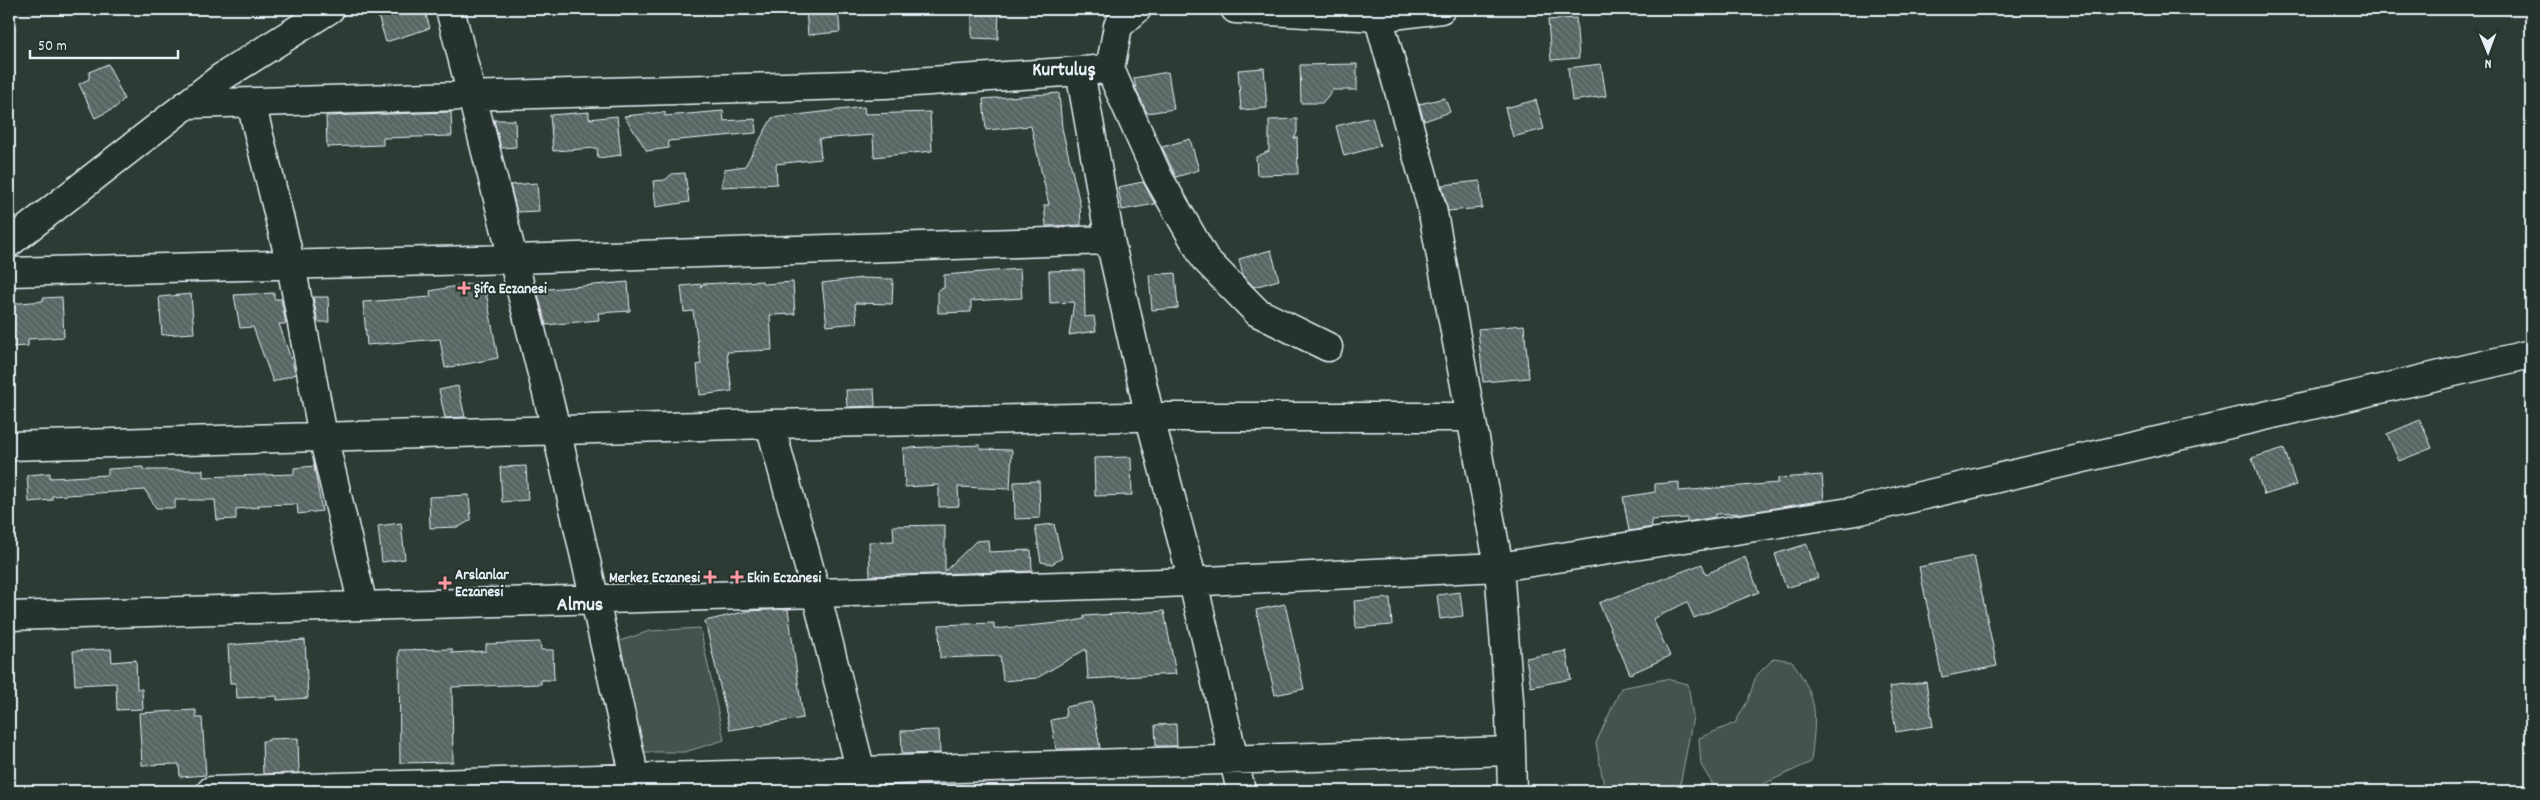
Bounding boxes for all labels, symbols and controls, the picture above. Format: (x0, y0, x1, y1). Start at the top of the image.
scale bar (30, 28, 178, 60)
north arrow (2462, 28, 2512, 78)
text: 50 m (38, 36, 67, 58)
text: N (2484, 53, 2492, 73)
district label: Kurtuluş (1032, 57, 1096, 85)
place label: Şifa Eczanesi (474, 279, 547, 301)
marker: Şifa Eczanesi (458, 282, 470, 294)
place label: Arslanlar Eczanesi (455, 565, 509, 604)
place label: Merkez Eczanesi (609, 568, 700, 590)
place label: Ekin Eczanesi (747, 568, 821, 590)
marker: Merkez Eczanesi (704, 571, 716, 583)
marker: Ekin Eczanesi (731, 571, 743, 583)
marker: Arslanlar Eczanesi (439, 577, 451, 589)
district label: Almus (557, 592, 603, 620)

